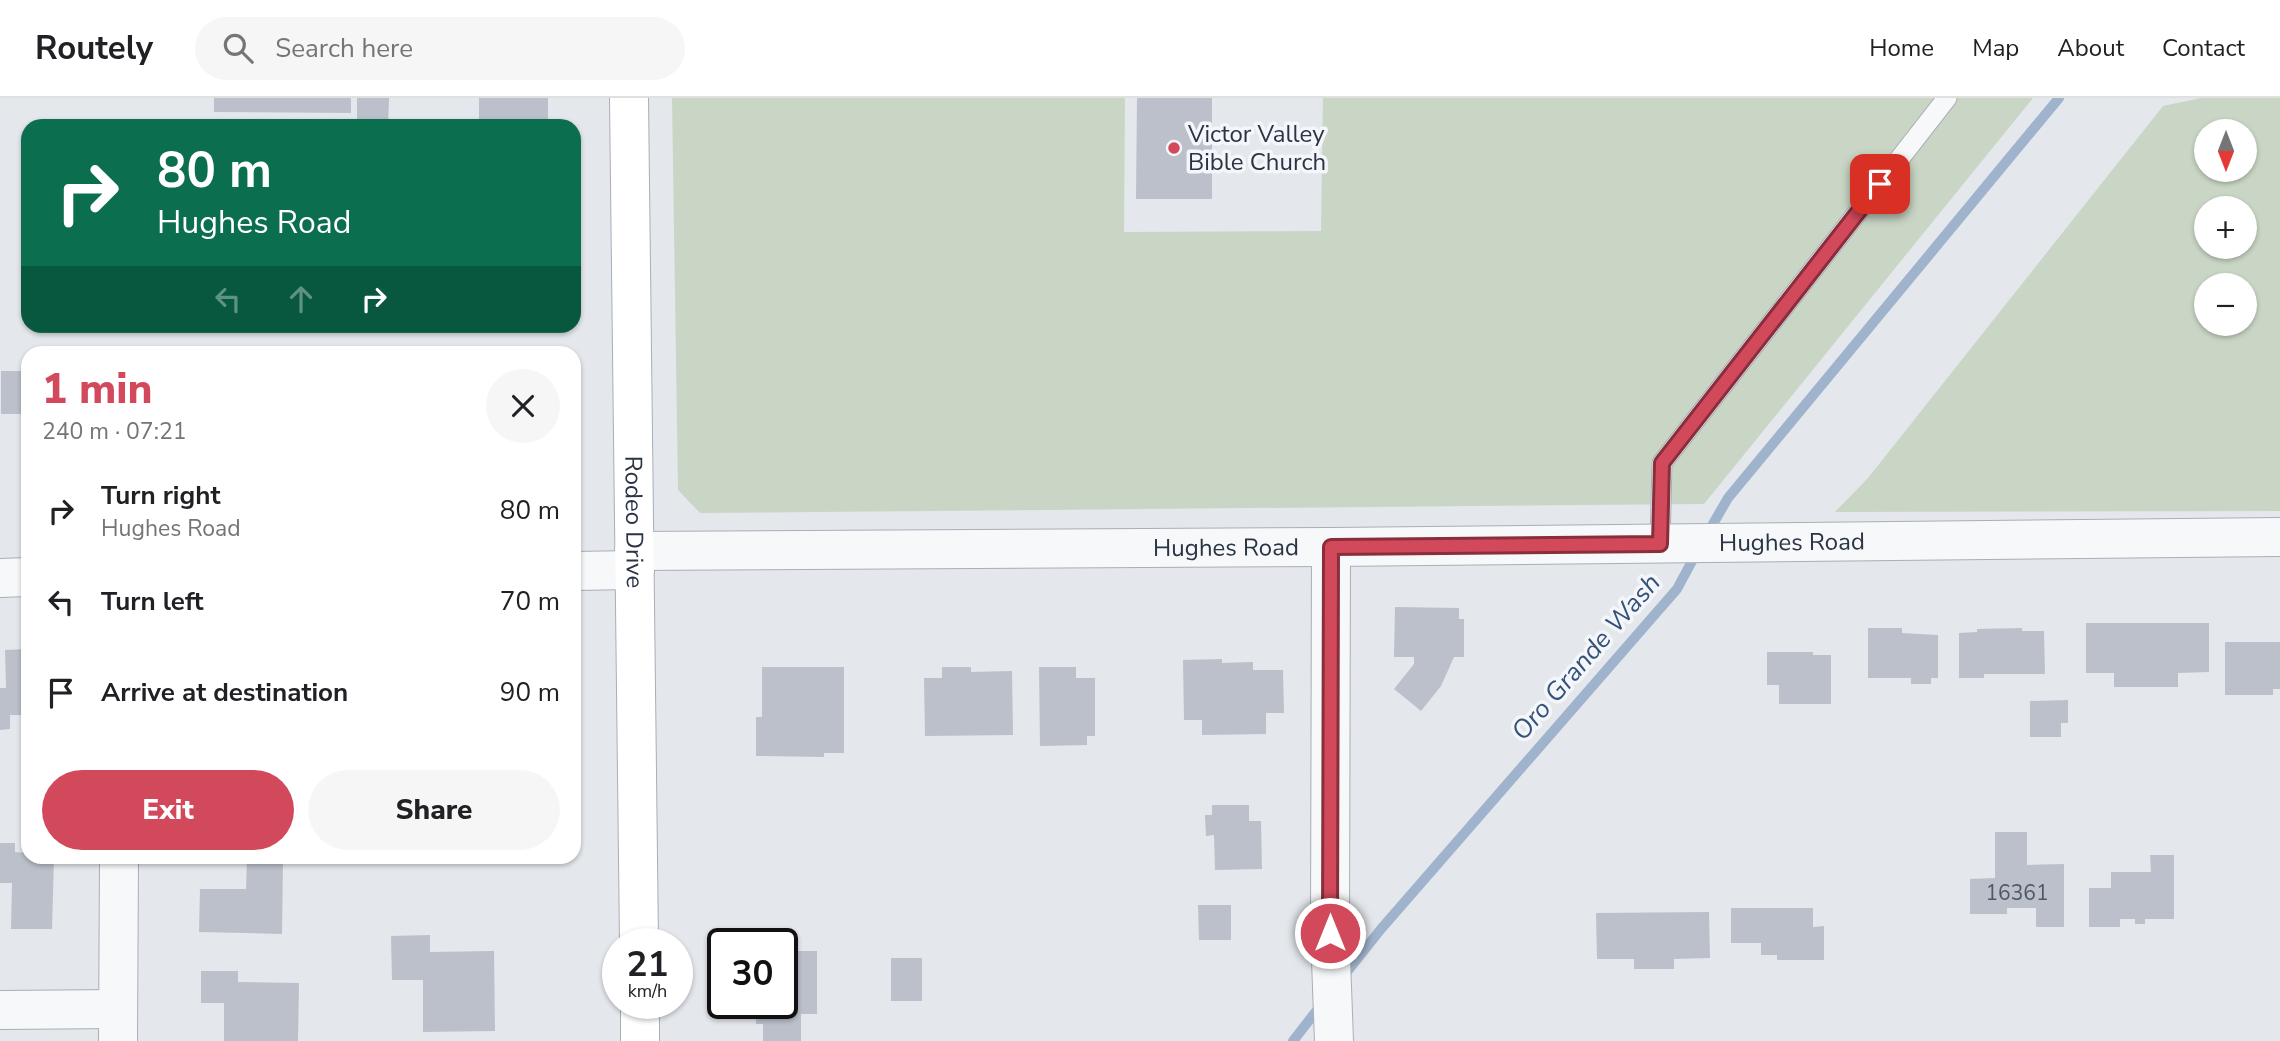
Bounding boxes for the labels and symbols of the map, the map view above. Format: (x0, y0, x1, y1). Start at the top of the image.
place label: Victor Valley Bible Church (1187, 118, 1326, 178)
north arrow (2194, 119, 2258, 182)
marker: Victor Valley Bible Church (1166, 140, 1182, 156)
pin (1850, 154, 1910, 214)
street label: Rodeo Drive (617, 456, 651, 588)
street label: Hughes Road (1719, 525, 1865, 559)
street label: Hughes Road (1153, 531, 1299, 564)
water label: Oro Grande Wash (1504, 566, 1668, 748)
house number: 16361 (1986, 879, 2049, 907)
position arrow (1293, 896, 1367, 970)
speed limit sign: 30 (707, 928, 798, 1019)

